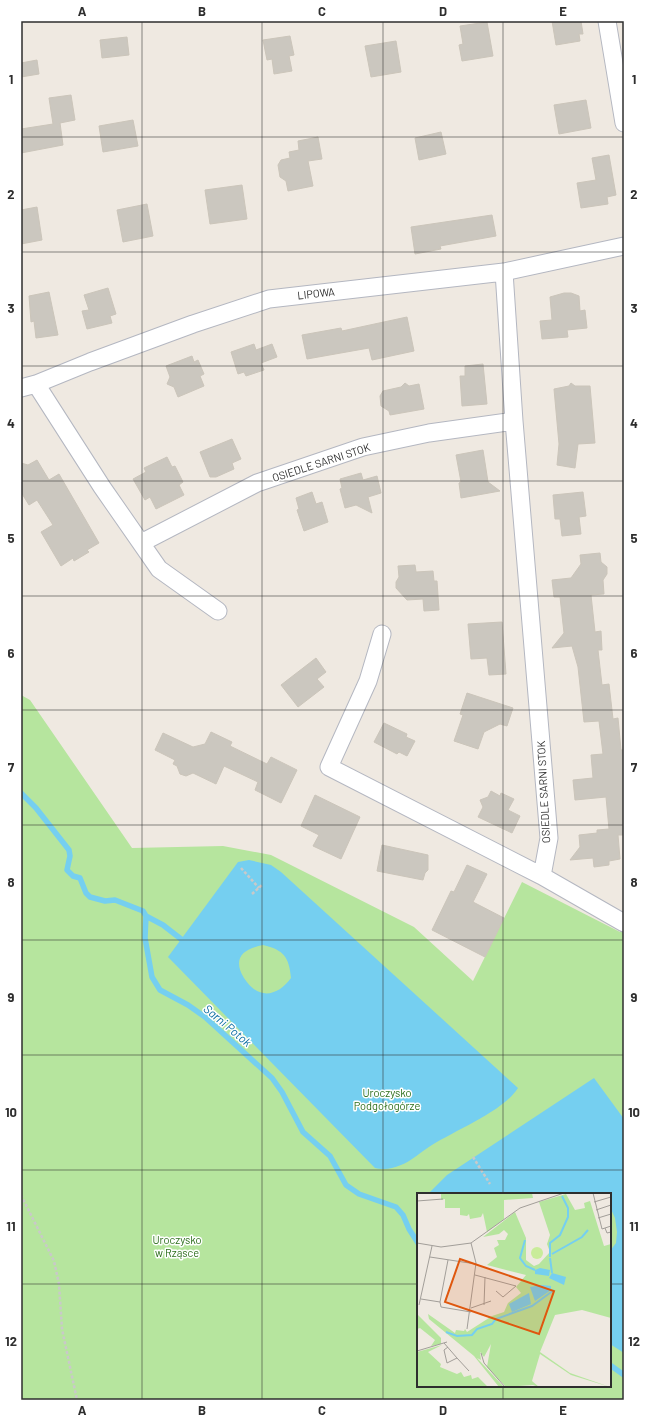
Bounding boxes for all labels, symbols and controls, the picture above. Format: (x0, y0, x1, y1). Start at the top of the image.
text: A (78, 3, 87, 19)
text: B (198, 3, 206, 19)
text: C (318, 3, 326, 19)
text: D (439, 3, 447, 19)
text: E (559, 3, 567, 19)
text: 1 (9, 71, 13, 87)
text: 1 (632, 71, 636, 87)
text: 2 (7, 186, 15, 202)
text: 2 (630, 186, 638, 202)
street label: LIPOWA (297, 285, 336, 301)
text: 3 (7, 300, 15, 316)
text: 3 (630, 300, 638, 316)
text: 4 (7, 415, 15, 431)
text: 4 (630, 415, 638, 431)
street label: OSIEDLE SARNI STOK (270, 440, 372, 484)
text: 5 (7, 530, 15, 546)
text: 5 (630, 530, 638, 546)
text: 6 (8, 645, 15, 661)
text: 6 (631, 645, 638, 661)
street label: OSIEDLE SARNI STOK (534, 740, 552, 844)
text: 7 (8, 759, 15, 775)
text: 7 (631, 759, 638, 775)
text: 8 (7, 874, 15, 890)
text: 8 (630, 874, 638, 890)
text: 9 (8, 989, 15, 1005)
text: 9 (631, 989, 638, 1005)
water label: Sarni Potok (201, 1001, 255, 1049)
park label: Uroczysko Podgołogórze (354, 1086, 420, 1112)
text: 10 (5, 1104, 17, 1120)
text: 10 (628, 1104, 640, 1120)
inset map (417, 1193, 611, 1387)
text: 11 (6, 1218, 16, 1234)
text: 11 (629, 1218, 639, 1234)
park label: Uroczysko w Rząsce (152, 1233, 202, 1259)
text: 12 (5, 1333, 17, 1349)
text: 12 (628, 1333, 640, 1349)
text: A (78, 1402, 87, 1418)
text: B (198, 1402, 206, 1418)
text: C (318, 1402, 326, 1418)
text: D (439, 1402, 447, 1418)
text: E (559, 1402, 567, 1418)

